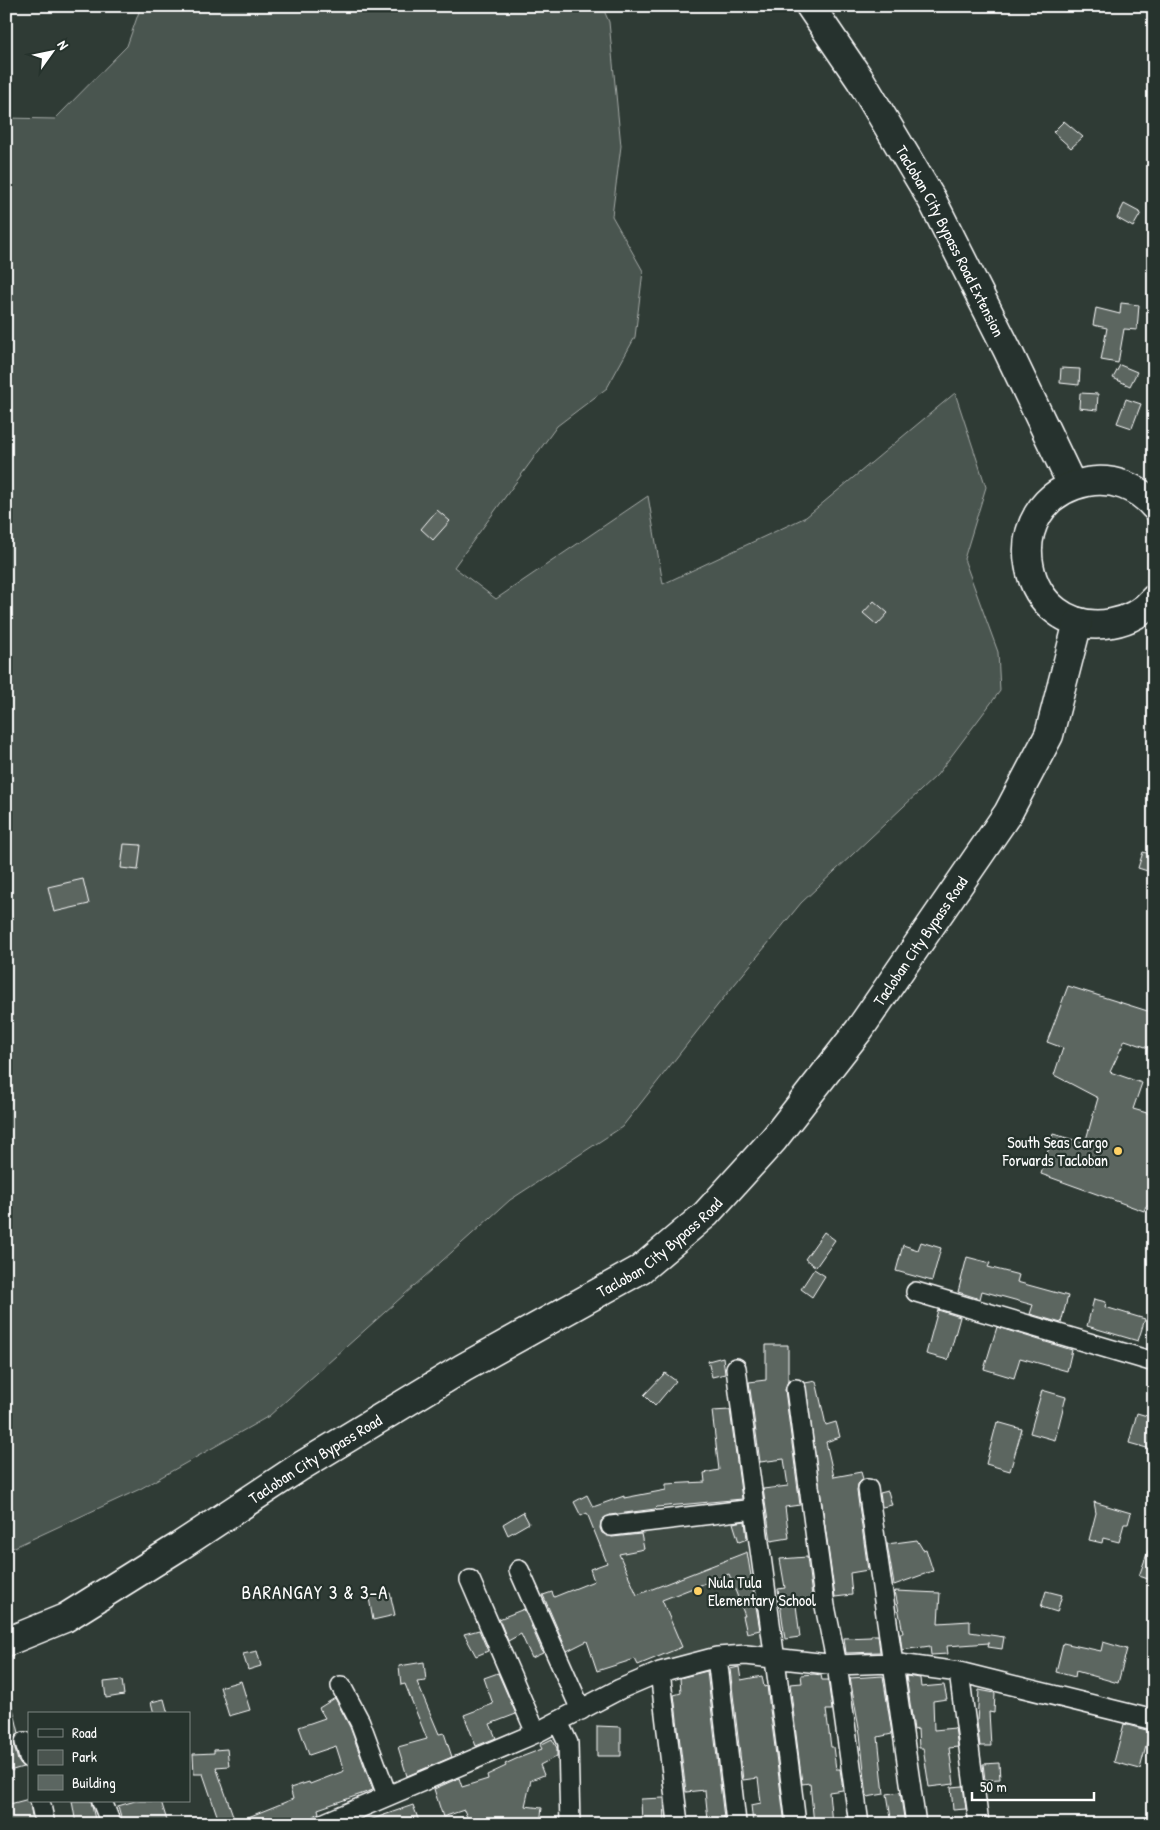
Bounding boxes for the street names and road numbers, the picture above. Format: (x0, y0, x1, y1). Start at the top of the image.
street label: Tacloban City Bypass Road Extension (891, 141, 1010, 340)
street label: Tacloban City Bypass Road (868, 872, 973, 1010)
street label: Tacloban City Bypass Road (593, 1193, 727, 1302)
street label: Tacloban City Bypass Road (244, 1409, 386, 1509)

